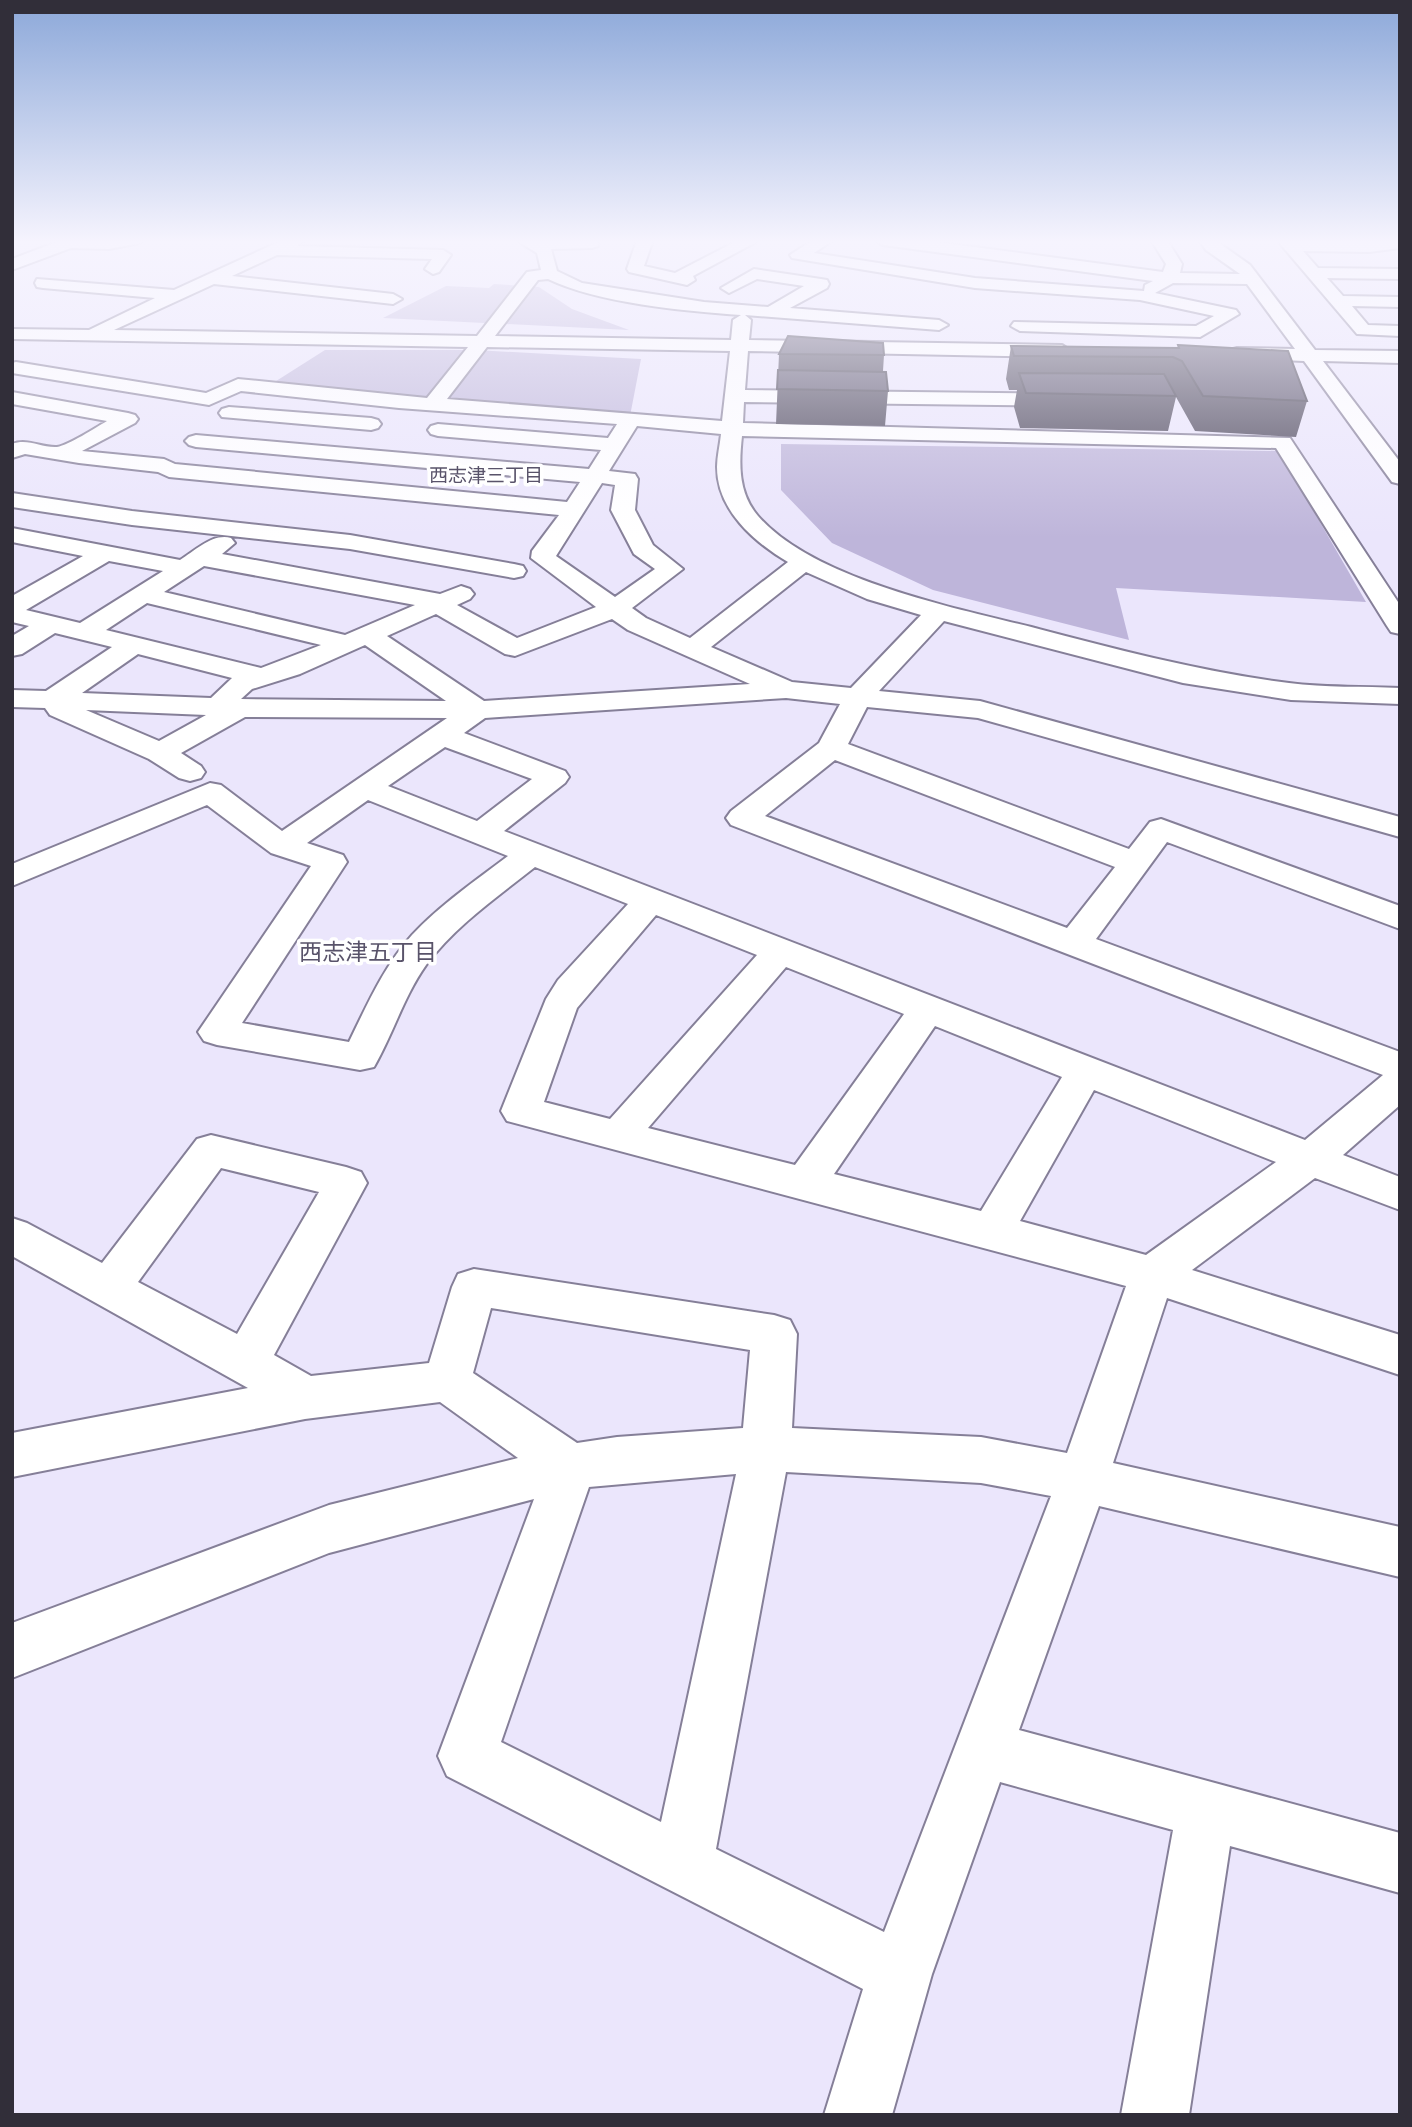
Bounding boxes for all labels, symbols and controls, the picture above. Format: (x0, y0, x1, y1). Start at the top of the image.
district label: 西志津三丁目 (429, 462, 543, 489)
district label: 西志津五丁目 (299, 935, 437, 969)

